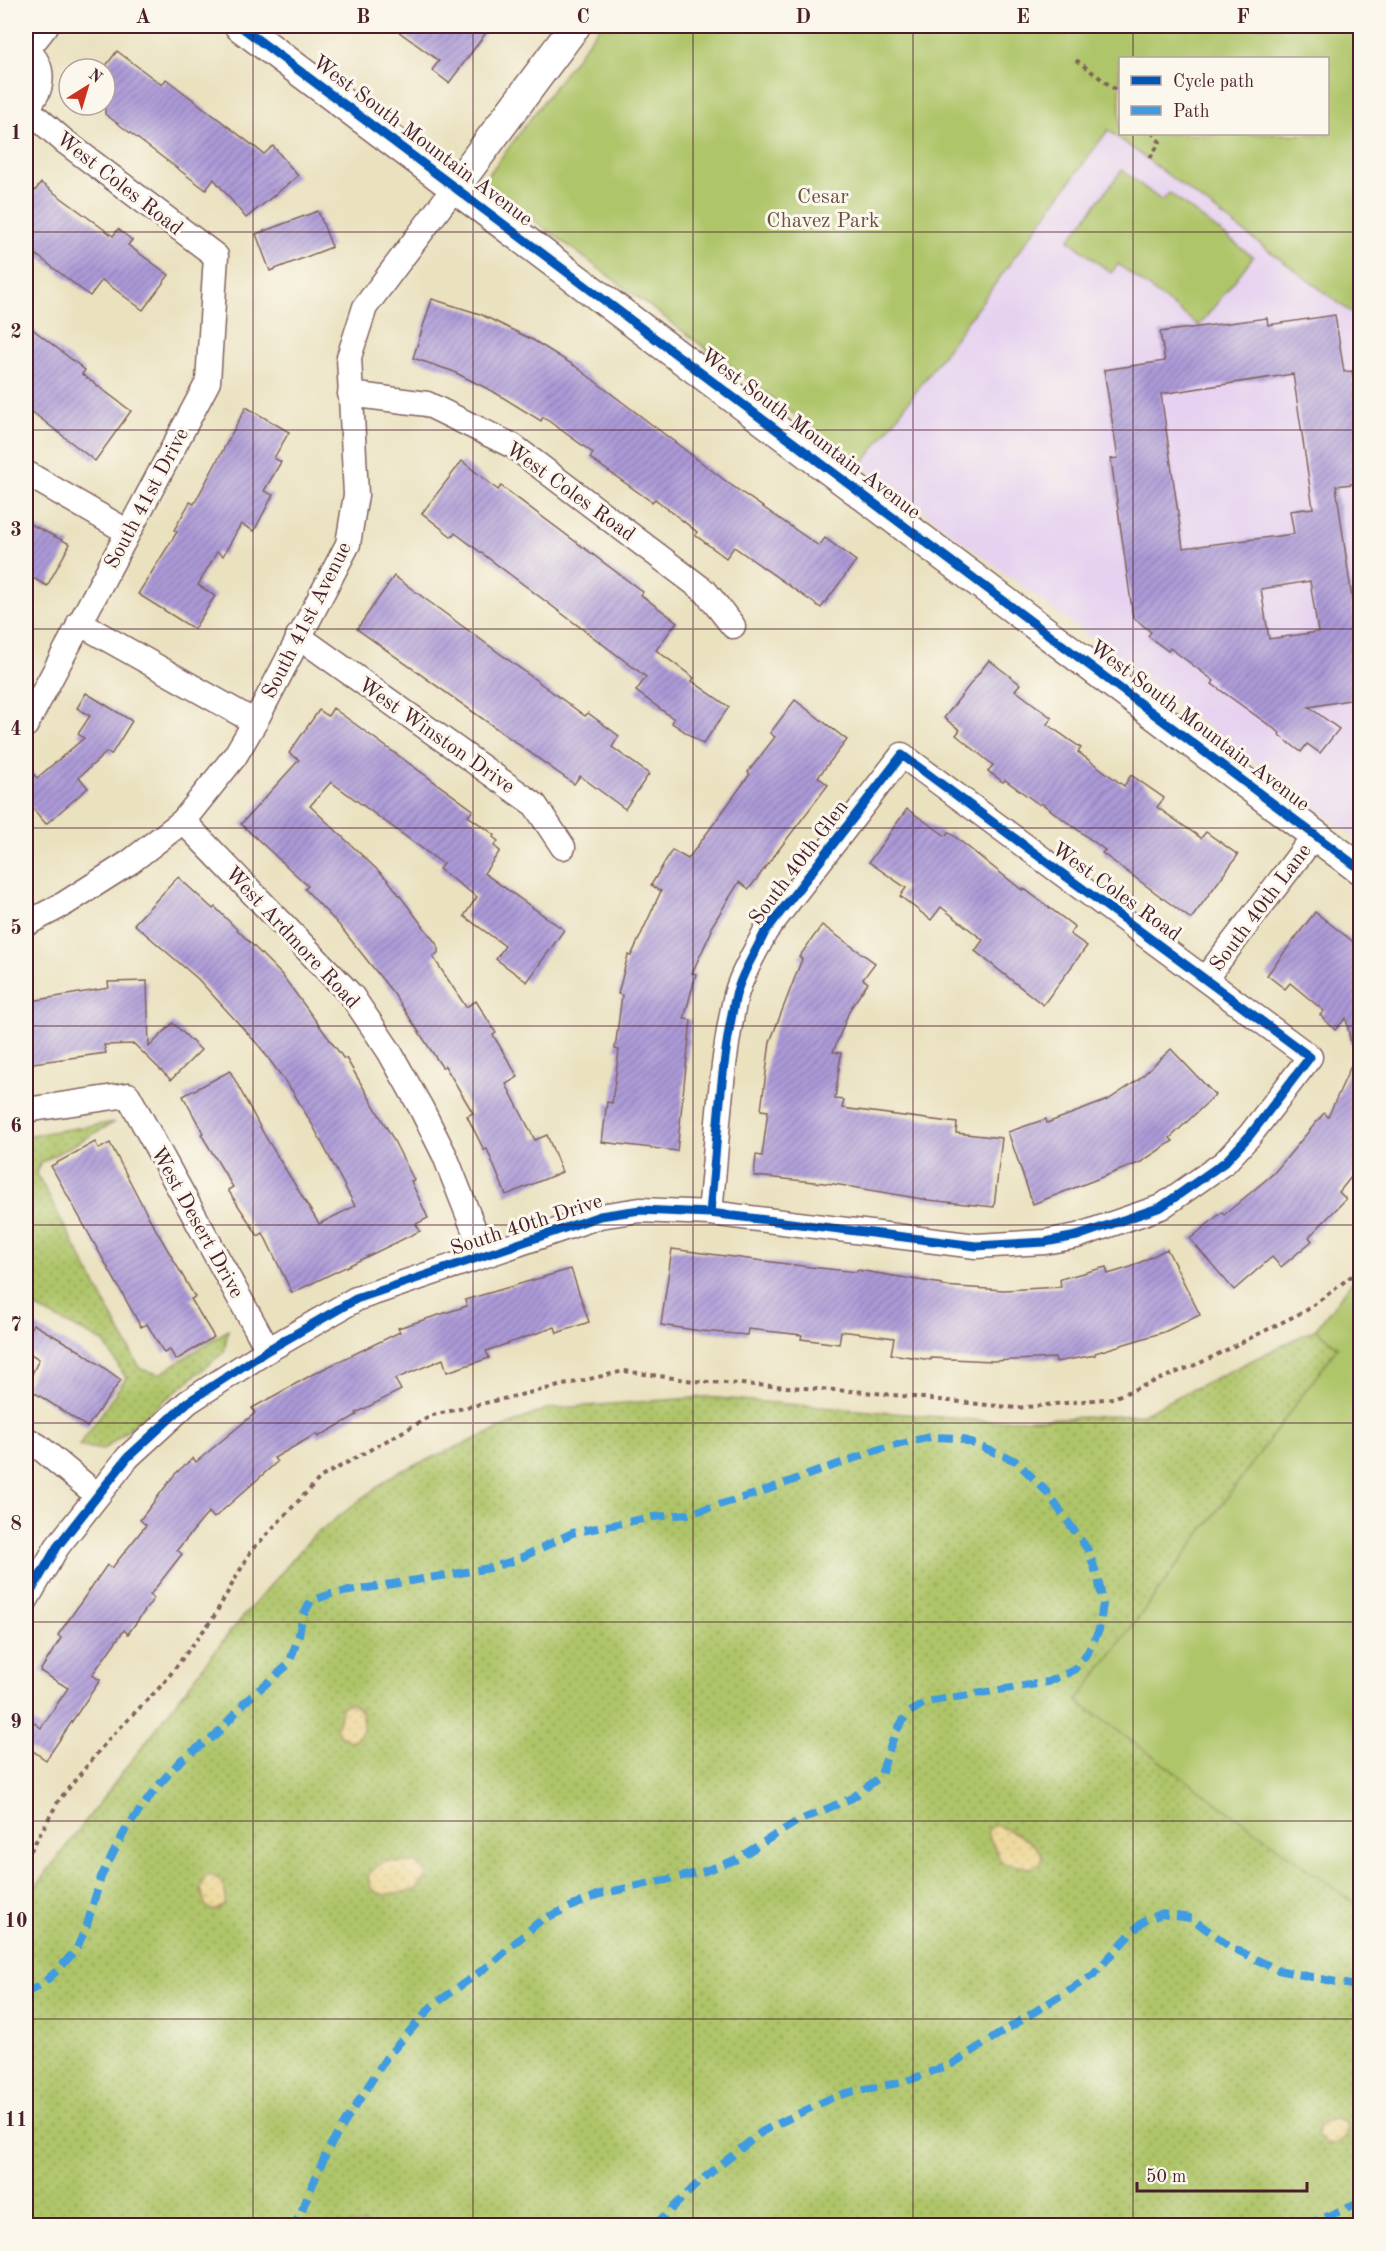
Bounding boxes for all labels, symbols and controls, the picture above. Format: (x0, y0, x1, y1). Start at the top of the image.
text: A (135, 8, 151, 28)
text: B (356, 8, 370, 28)
text: C (576, 8, 590, 28)
text: D (795, 8, 811, 28)
text: E (1016, 8, 1030, 28)
text: F (1236, 8, 1250, 28)
street label: West South Mountain Avenue (308, 52, 536, 231)
north arrow (57, 57, 117, 117)
legend (1119, 57, 1329, 135)
text: N (85, 67, 105, 87)
text: Cycle path (1173, 73, 1254, 91)
text: Path (1173, 103, 1210, 121)
text: 1 (10, 124, 22, 144)
street label: West Coles Road (52, 128, 186, 240)
park label: Cesar Chavez Park (766, 187, 880, 232)
text: 2 (10, 323, 22, 343)
street label: West South Mountain Avenue (696, 345, 924, 524)
street label: South 41st Drive (101, 425, 193, 573)
street label: West Coles Road (502, 438, 639, 546)
text: 3 (10, 521, 22, 541)
street label: South 41st Avenue (259, 539, 356, 702)
street label: West South Mountain Avenue (1085, 637, 1313, 816)
street label: West Winston Drive (354, 674, 518, 798)
text: 4 (10, 720, 22, 740)
street label: South 40th Glen (746, 797, 853, 929)
street label: West Coles Road (1048, 838, 1185, 946)
street label: South 40th Lane (1207, 840, 1316, 976)
street label: West Ardmore Road (221, 863, 363, 1013)
text: 5 (10, 918, 22, 939)
text: 6 (10, 1117, 22, 1137)
street label: West Desert Drive (146, 1144, 247, 1302)
street label: South 40th Drive (448, 1191, 605, 1260)
text: 7 (10, 1316, 22, 1336)
text: 8 (10, 1515, 22, 1535)
text: 9 (10, 1713, 22, 1733)
text: 10 (4, 1912, 28, 1932)
text: 11 (4, 2111, 28, 2131)
scale bar (1137, 2155, 1306, 2193)
text: 50 m (1146, 2168, 1186, 2186)

